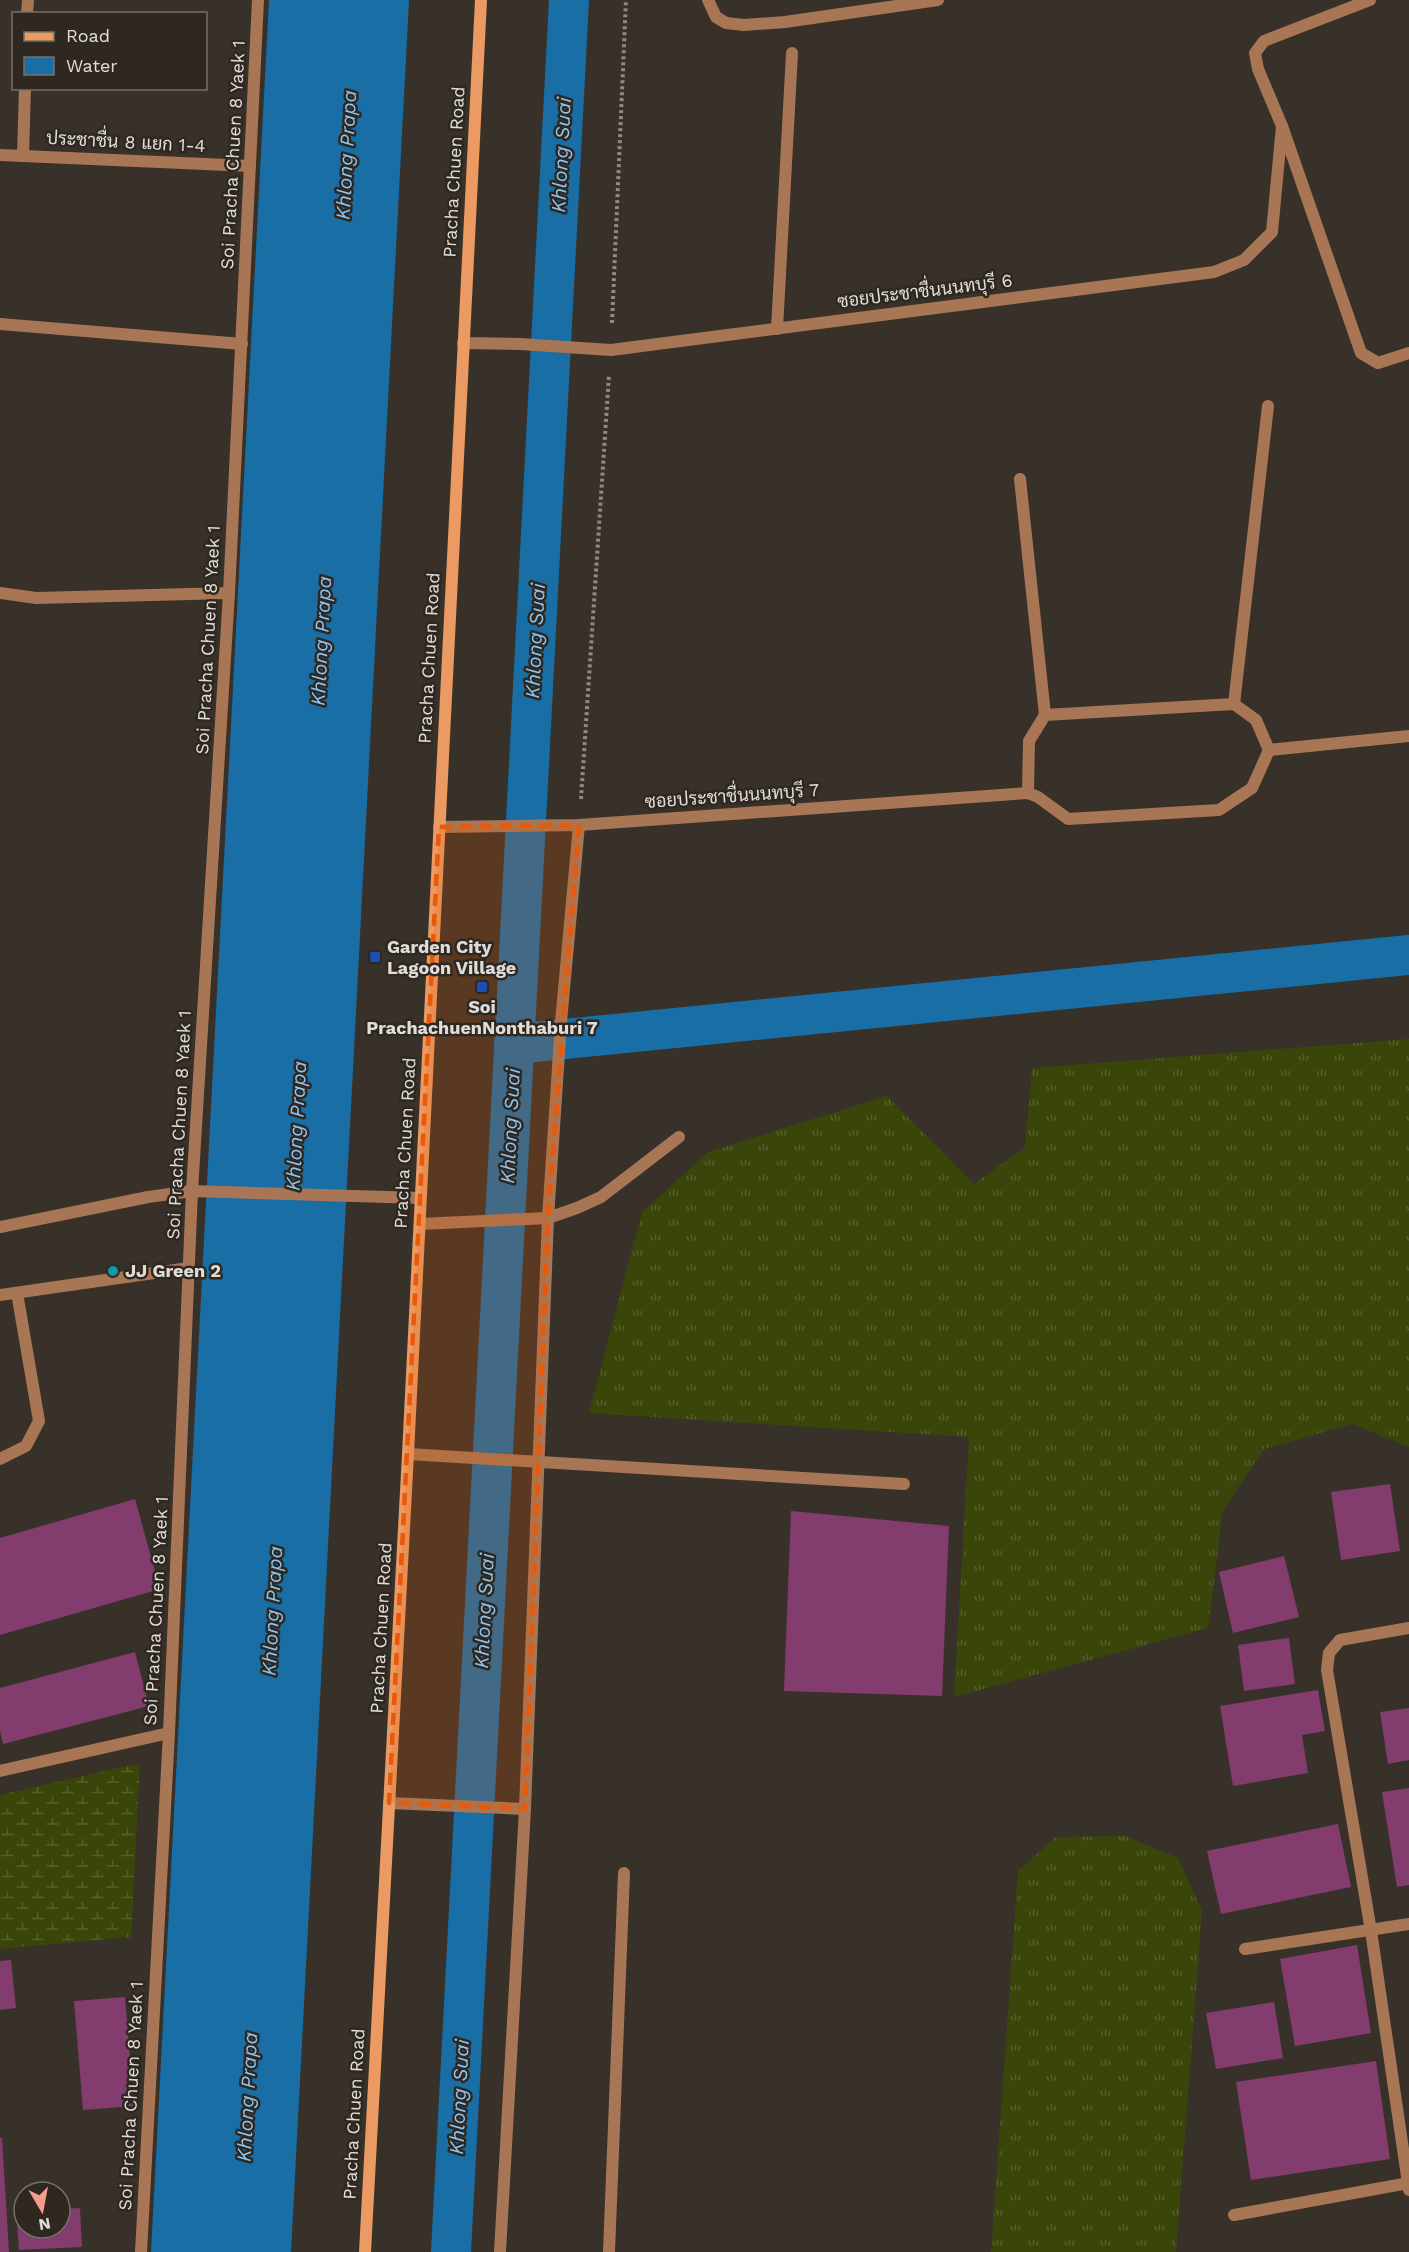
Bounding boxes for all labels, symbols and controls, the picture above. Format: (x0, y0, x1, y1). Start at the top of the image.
legend (12, 12, 207, 90)
text: Road (66, 25, 110, 46)
street label: Soi Pracha Chuen 8 Yaek 1 (216, 40, 249, 270)
text: Water (66, 55, 118, 76)
street label: Pracha Chuen Road (439, 86, 468, 258)
water label: Khlong Prapa (331, 89, 361, 221)
water label: Khlong Suai (546, 96, 576, 213)
street label: ประชาชื่น 8 แยก 1-4 (46, 122, 207, 156)
street label: ซอยประชาชื่นนนทบุรี 6 (836, 264, 1014, 314)
street label: Soi Pracha Chuen 8 Yaek 1 (191, 525, 224, 755)
street label: Pracha Chuen Road (414, 572, 443, 744)
water label: Khlong Prapa (306, 575, 336, 707)
water label: Khlong Suai (520, 582, 550, 699)
street label: ซอยประชาชื่นนนทบุรี 7 (644, 774, 820, 814)
place label: Garden City Lagoon Village (387, 936, 516, 978)
marker: Garden City Lagoon Village (368, 950, 382, 964)
marker: Soi PrachachuenNonthaburi 7 (475, 980, 489, 994)
place label: Soi PrachachuenNonthaburi 7 (366, 996, 598, 1038)
street label: Soi Pracha Chuen 8 Yaek 1 (162, 1010, 195, 1240)
street label: Pracha Chuen Road (390, 1057, 419, 1229)
water label: Khlong Prapa (281, 1060, 311, 1192)
water label: Khlong Suai (495, 1067, 525, 1184)
place label: JJ Green 2 (125, 1260, 221, 1281)
marker: JJ Green 2 (106, 1264, 120, 1278)
street label: Soi Pracha Chuen 8 Yaek 1 (139, 1496, 172, 1726)
street label: Pracha Chuen Road (366, 1542, 395, 1714)
water label: Khlong Prapa (257, 1545, 287, 1677)
water label: Khlong Suai (469, 1552, 499, 1669)
street label: Soi Pracha Chuen 8 Yaek 1 (114, 1981, 147, 2211)
street label: Pracha Chuen Road (339, 2028, 368, 2200)
water label: Khlong Prapa (232, 2031, 262, 2163)
water label: Khlong Suai (444, 2038, 474, 2155)
north arrow (12, 2180, 72, 2240)
text: N (37, 2214, 52, 2235)

